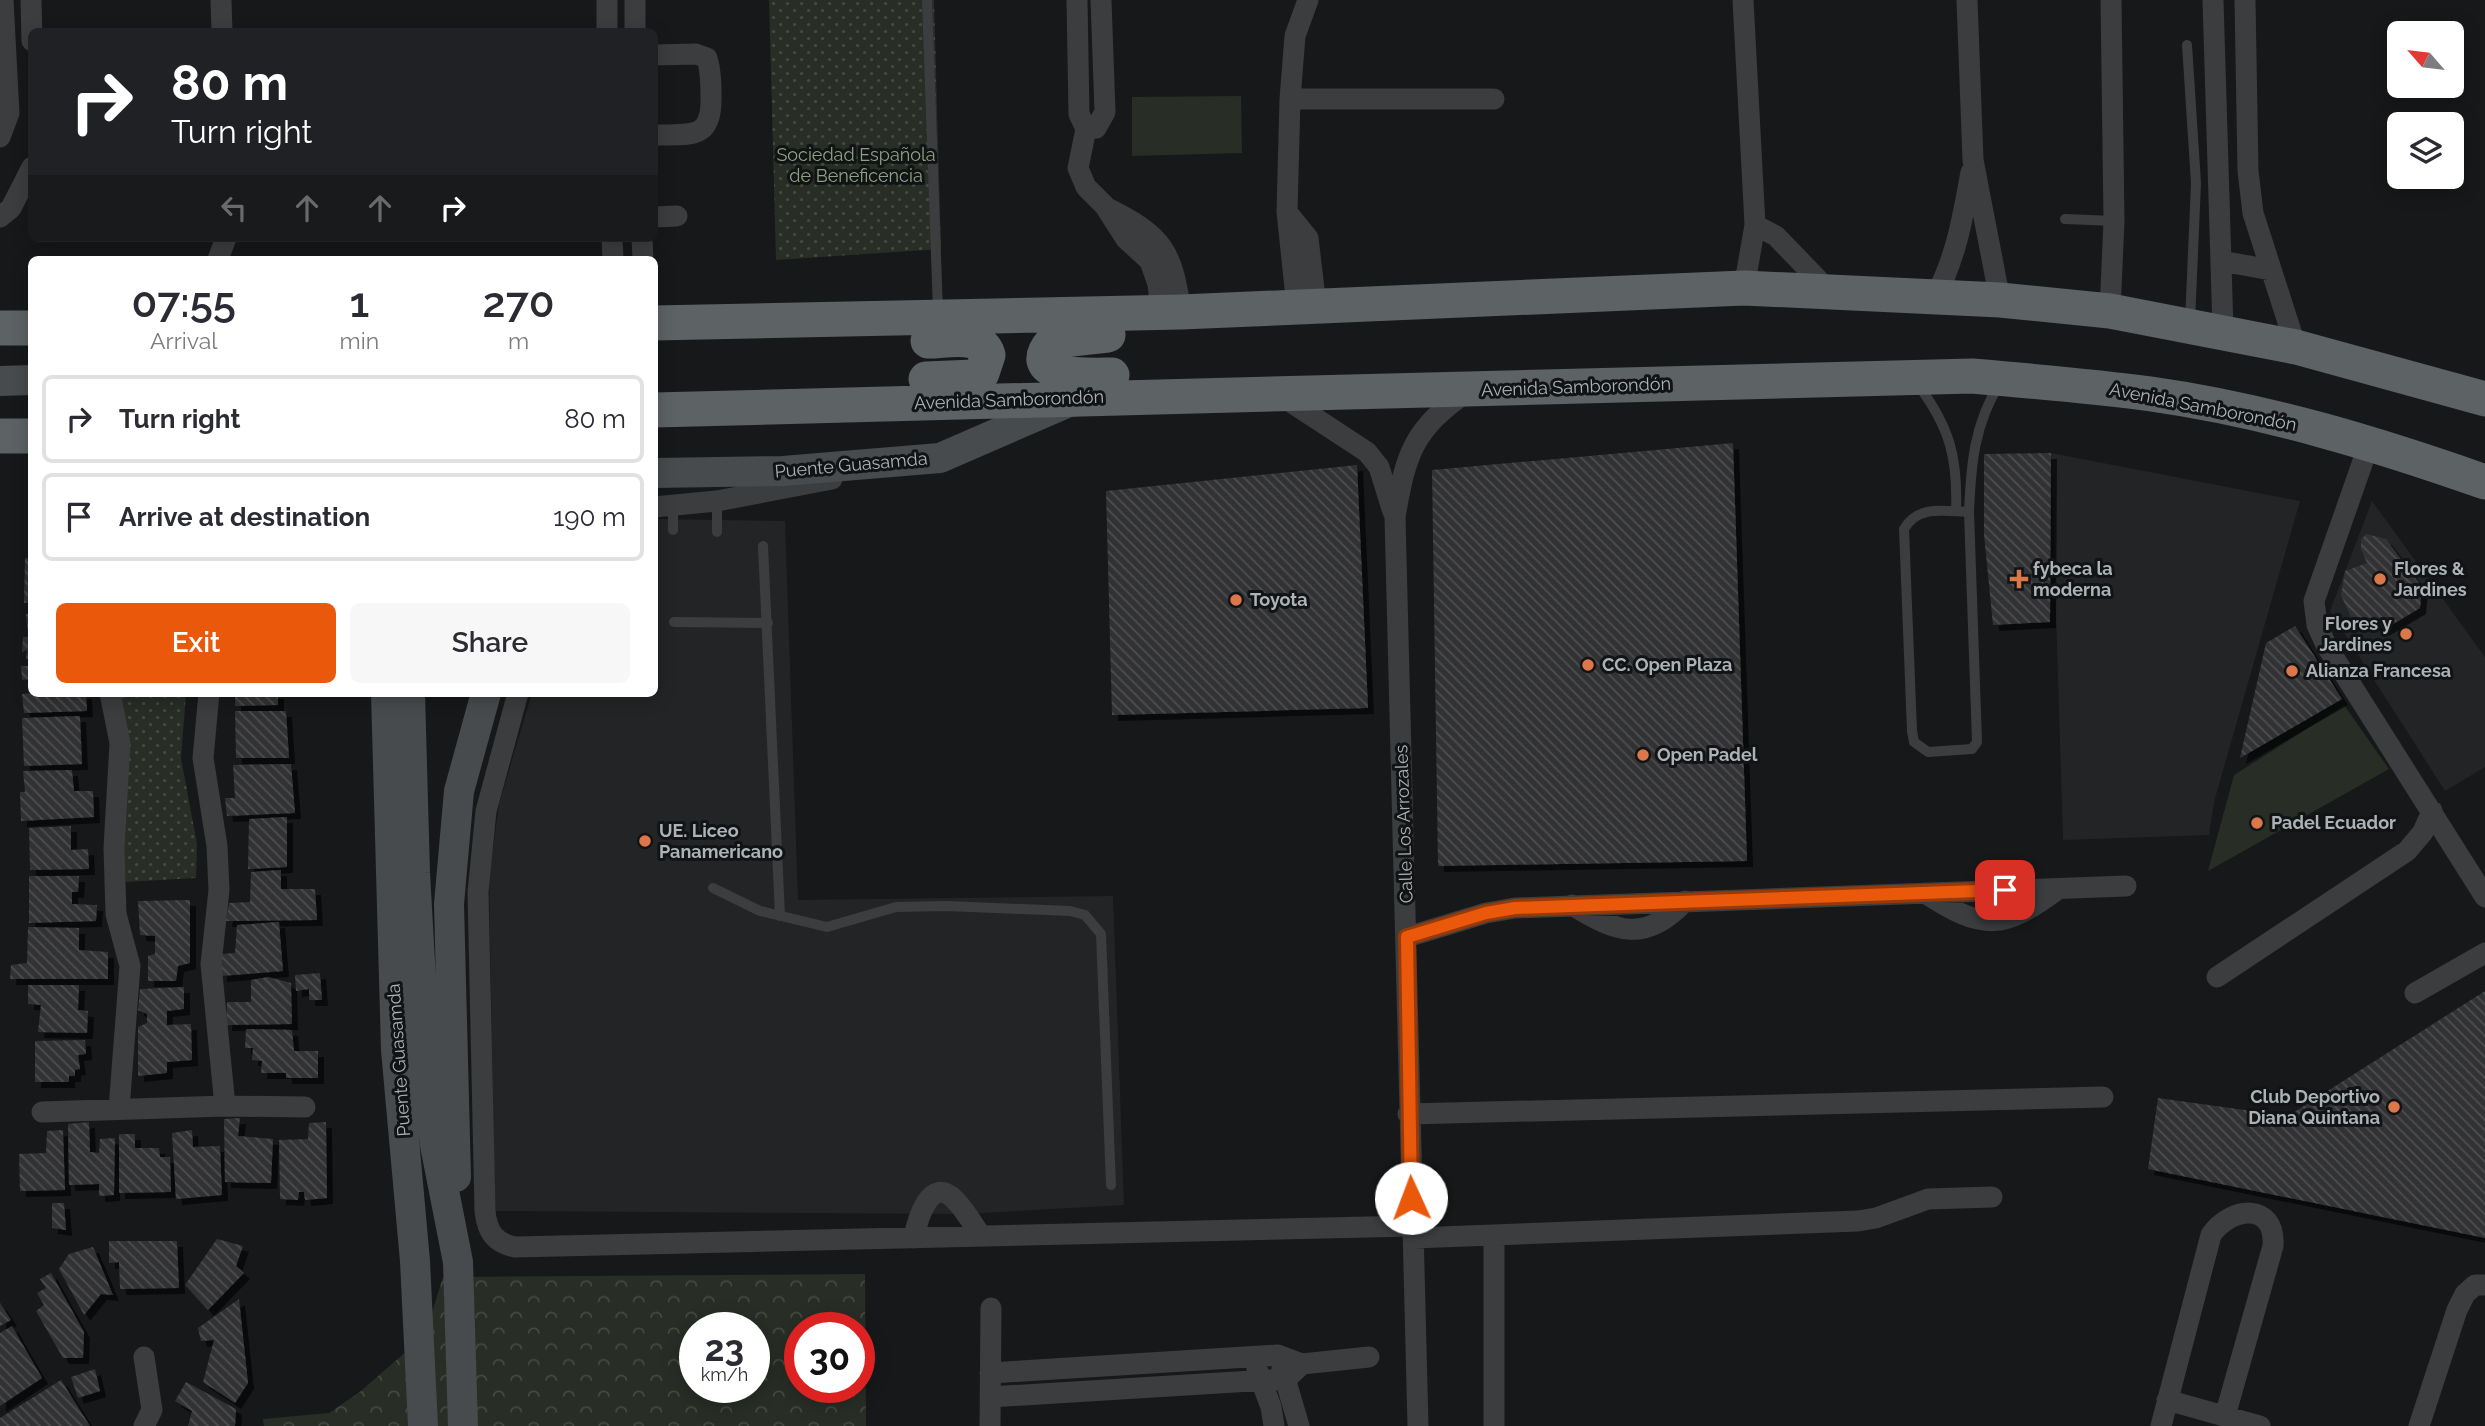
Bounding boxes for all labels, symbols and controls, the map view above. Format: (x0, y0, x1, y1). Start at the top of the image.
north arrow (2387, 21, 2464, 98)
map controls (2387, 21, 2464, 189)
text: 80 m (171, 54, 288, 111)
icon: right (56, 56, 147, 147)
button: layers (2387, 112, 2464, 189)
text: Turn right (171, 113, 312, 150)
park label: Sociedad Española de Beneficencia (776, 144, 936, 186)
icon: left (215, 189, 253, 227)
icon: ahead (288, 189, 326, 227)
icon: ahead (361, 189, 399, 227)
icon: right (434, 189, 472, 227)
text: 07:55 (132, 278, 236, 327)
text: 1 (349, 278, 369, 327)
text: 270 (483, 278, 554, 327)
text: Arrival (150, 327, 217, 354)
text: min (340, 327, 379, 354)
text: m (508, 327, 529, 354)
street label: Avenida Samborondón (1481, 373, 1671, 400)
street label: Avenida Samborondón (2108, 378, 2298, 435)
street label: Avenida Samborondón (914, 386, 1104, 413)
icon: right (60, 400, 98, 438)
text: Turn right (119, 404, 240, 434)
text: 80 m (564, 404, 626, 434)
street label: Puente Guasamda (774, 447, 928, 482)
icon: arrive (60, 498, 98, 536)
text: Arrive at destination (119, 502, 370, 532)
text: 190 m (553, 502, 626, 532)
place label: fybeca la moderna (2033, 558, 2113, 600)
place label: Flores & Jardines (2394, 558, 2467, 600)
marker: fybeca la moderna (2011, 571, 2027, 587)
marker: Flores & Jardines (2372, 571, 2388, 587)
place label: Toyota (1250, 589, 1308, 610)
marker: Toyota (1228, 592, 1244, 608)
button: Exit (56, 603, 336, 683)
button: Share (350, 603, 630, 683)
place label: Flores y Jardines (2319, 613, 2392, 655)
marker: Flores y Jardines (2398, 626, 2414, 642)
place label: CC. Open Plaza (1602, 654, 1732, 675)
marker: CC. Open Plaza (1580, 657, 1596, 673)
place label: Alianza Francesa (2306, 660, 2451, 681)
marker: Alianza Francesa (2284, 663, 2300, 679)
street label: Calle Los Arrozales (1390, 744, 1417, 904)
place label: Open Padel (1657, 744, 1758, 765)
marker: Open Padel (1635, 747, 1651, 763)
place label: Padel Ecuador (2271, 812, 2396, 833)
marker: Padel Ecuador (2249, 815, 2265, 831)
place label: UE. Liceo Panamericano (659, 820, 783, 862)
marker: UE. Liceo Panamericano (637, 833, 653, 849)
pin (1975, 860, 2035, 920)
icon: arrive (1986, 871, 2024, 909)
street label: Puente Guasamda (383, 983, 414, 1137)
place label: Club Deportivo Diana Quintana (2248, 1086, 2380, 1128)
marker: Club Deportivo Diana Quintana (2386, 1099, 2402, 1115)
position arrow (1374, 1161, 1448, 1235)
speed limit sign: 30 (784, 1312, 875, 1403)
text: 23 (705, 1328, 744, 1369)
text: km/h (701, 1364, 748, 1385)

